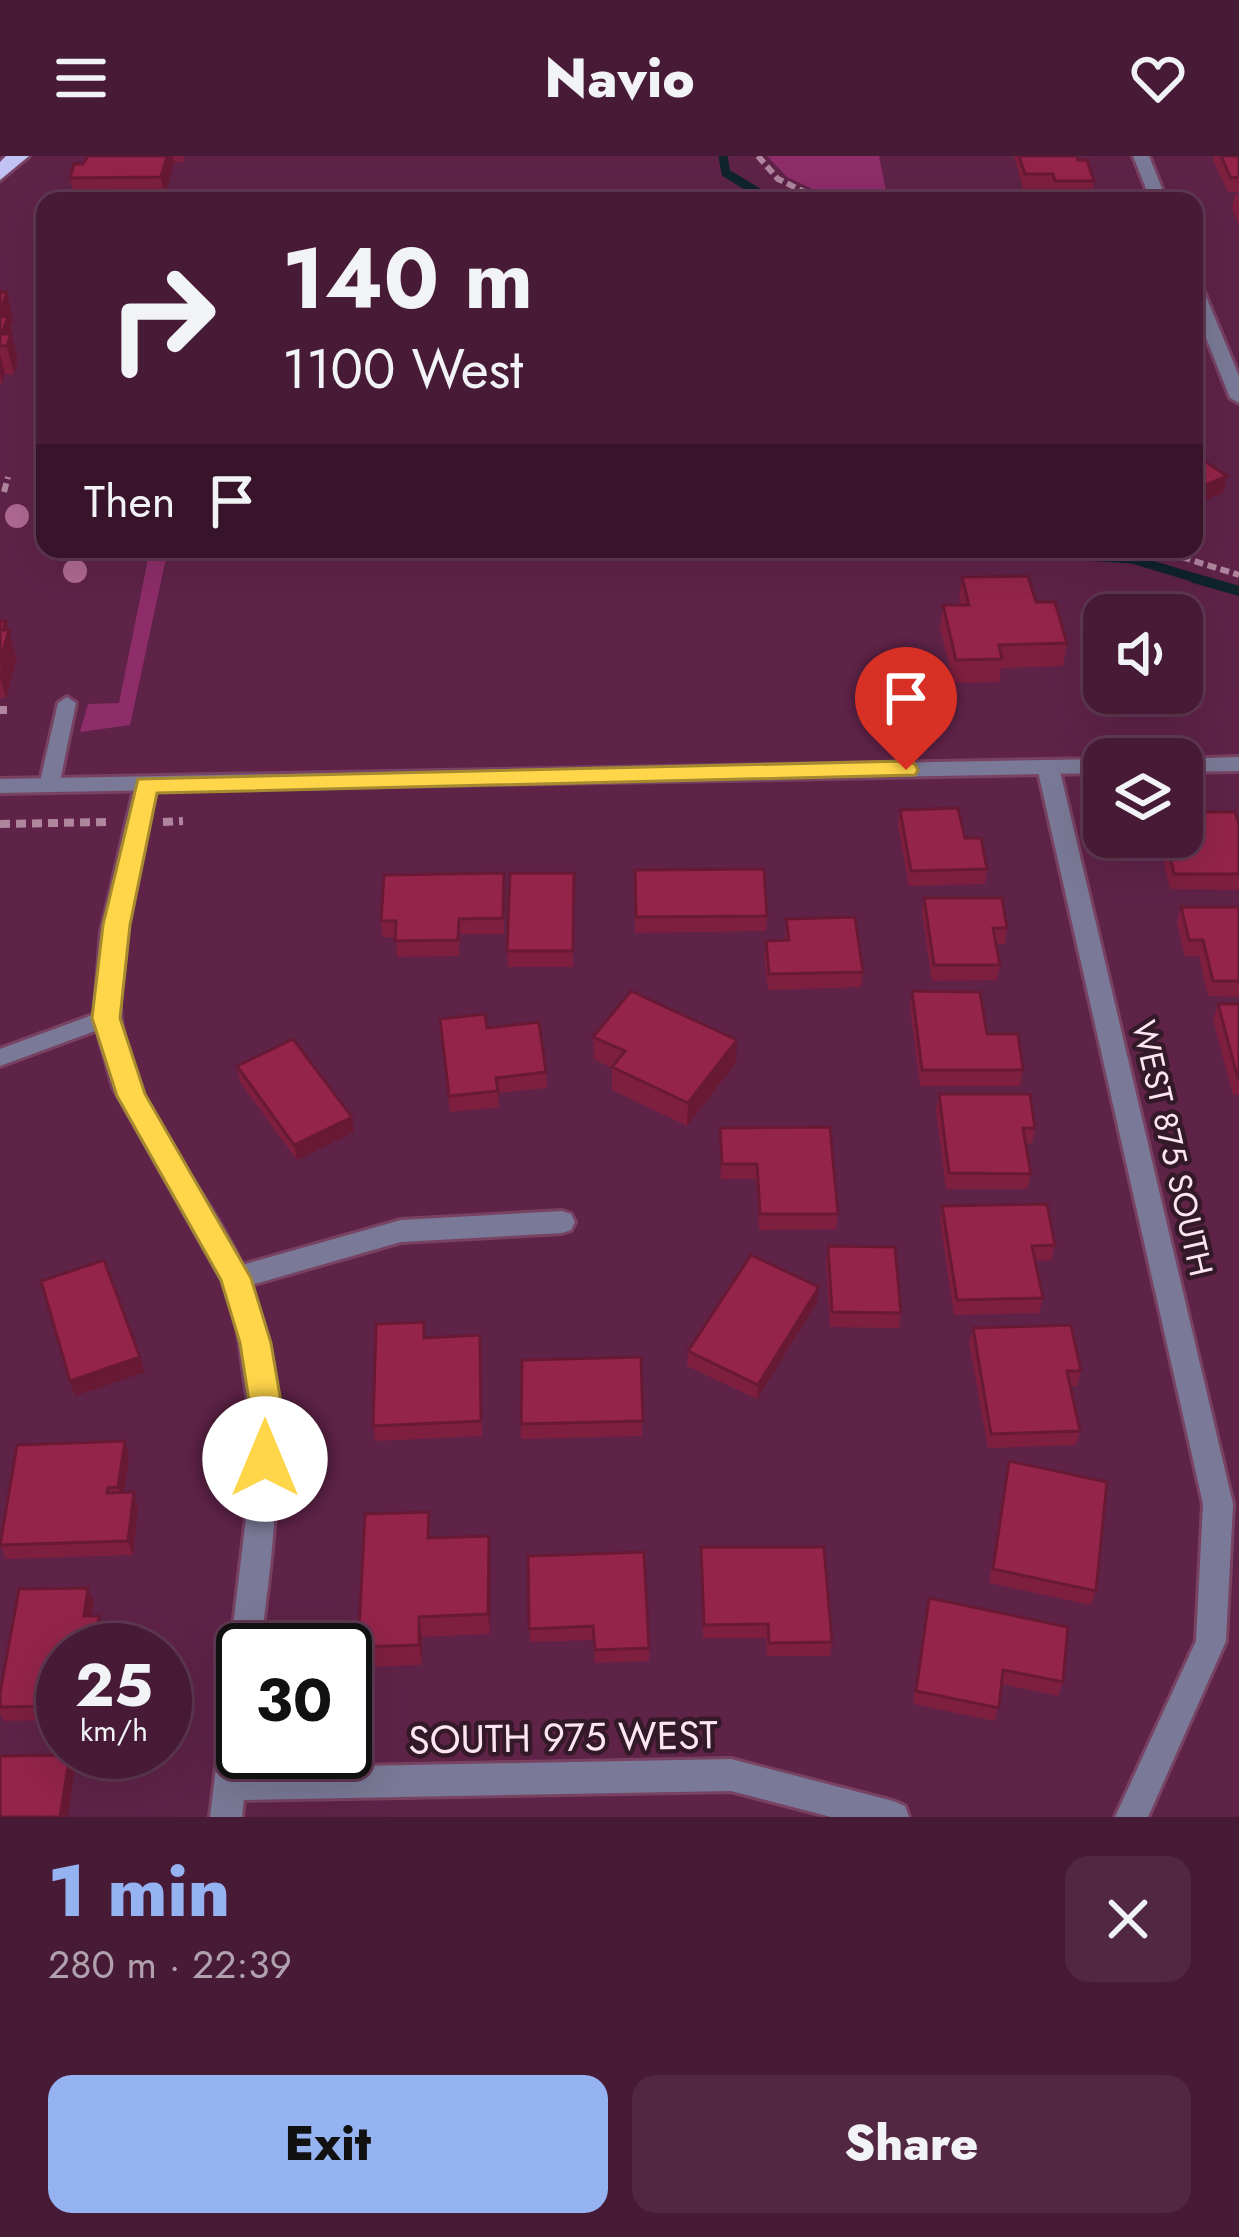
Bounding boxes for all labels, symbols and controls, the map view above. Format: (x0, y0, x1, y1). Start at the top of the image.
text: Navio (544, 39, 695, 117)
icon: menu (48, 45, 114, 111)
icon: heart (1125, 45, 1191, 111)
text: 140 m (282, 218, 533, 340)
icon: right (84, 240, 240, 396)
text: 1100 West (282, 330, 523, 408)
icon: arrive (199, 468, 265, 534)
text: Then (84, 469, 175, 534)
map controls (1083, 594, 1203, 858)
button: sound (1083, 594, 1203, 714)
pin (855, 647, 957, 770)
icon: arrive (873, 665, 939, 731)
button: layers (1083, 738, 1203, 858)
street label: WEST 875 SOUTH (1120, 1016, 1225, 1281)
position arrow (202, 1396, 328, 1522)
speed limit sign: 30 (216, 1623, 372, 1779)
text: 25 (75, 1642, 153, 1729)
street label: SOUTH 975 WEST (408, 1706, 718, 1769)
text: km/h (80, 1709, 148, 1752)
text: 1 min (48, 1839, 230, 1943)
button: close (1065, 1856, 1191, 1982)
text: 280 m · 22:39 (48, 1936, 292, 1993)
button: Exit (48, 2075, 608, 2213)
button: Share (632, 2075, 1191, 2213)

